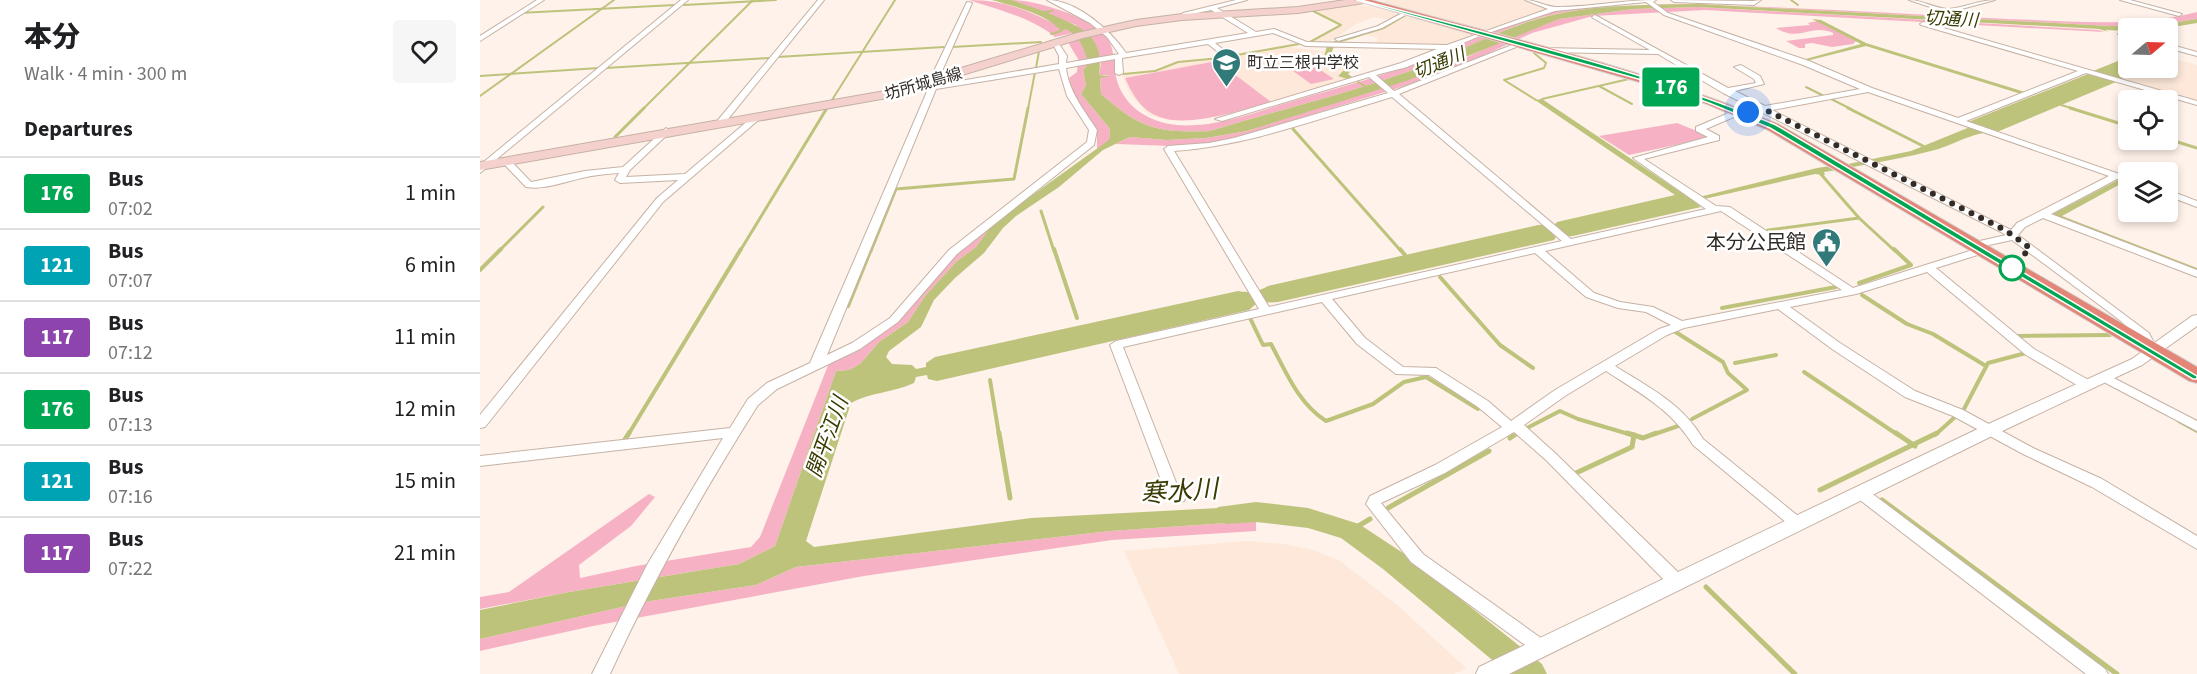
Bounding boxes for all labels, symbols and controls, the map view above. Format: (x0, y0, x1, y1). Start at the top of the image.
water label: 切通川 (1923, 6, 1981, 33)
text: 本分 (24, 17, 80, 57)
north arrow (2118, 18, 2178, 78)
map controls (2118, 18, 2178, 222)
button: heart (393, 20, 456, 83)
water label: 切通川 (1409, 41, 1471, 85)
school or university icon: 町立三根中学校 (1210, 46, 1242, 88)
place label: 町立三根中学校 (1247, 52, 1359, 74)
text: Walk · 4 min · 300 m (24, 60, 187, 88)
street label: 坊所城島線 (882, 62, 965, 106)
line badge: 176 (1636, 68, 1706, 106)
text: 176 (1654, 72, 1688, 102)
button: locate (2118, 90, 2178, 150)
your location (1733, 97, 1763, 127)
text: Departures (24, 113, 133, 145)
button: layers (2118, 162, 2178, 222)
text: Bus (108, 163, 144, 195)
text: 1 min (405, 177, 456, 209)
text: 176 (40, 178, 74, 208)
text: 07:02 (108, 195, 153, 223)
public building icon: 本分公民館 (1811, 226, 1843, 268)
place label: 本分公民館 (1706, 229, 1806, 257)
text: Bus (108, 235, 144, 267)
text: 6 min (405, 249, 456, 281)
text: 121 (40, 250, 74, 280)
unlabelled marker (1999, 255, 2025, 281)
text: 07:07 (108, 267, 153, 295)
text: Bus (108, 307, 144, 339)
text: 11 min (394, 321, 456, 353)
text: 117 (40, 322, 74, 352)
text: 07:12 (108, 339, 153, 367)
text: Bus (108, 379, 144, 411)
water label: 開平江川 (799, 391, 856, 482)
text: 12 min (394, 393, 456, 425)
text: 176 (40, 394, 74, 424)
text: 07:13 (108, 411, 153, 439)
text: Bus (108, 451, 144, 483)
text: 15 min (394, 465, 456, 497)
text: 121 (40, 466, 74, 496)
water label: 寒水川 (1139, 470, 1222, 513)
text: 07:16 (108, 483, 153, 511)
text: Bus (108, 523, 144, 555)
text: 21 min (394, 537, 456, 569)
text: 117 (40, 538, 74, 568)
text: 07:22 (108, 555, 153, 583)

